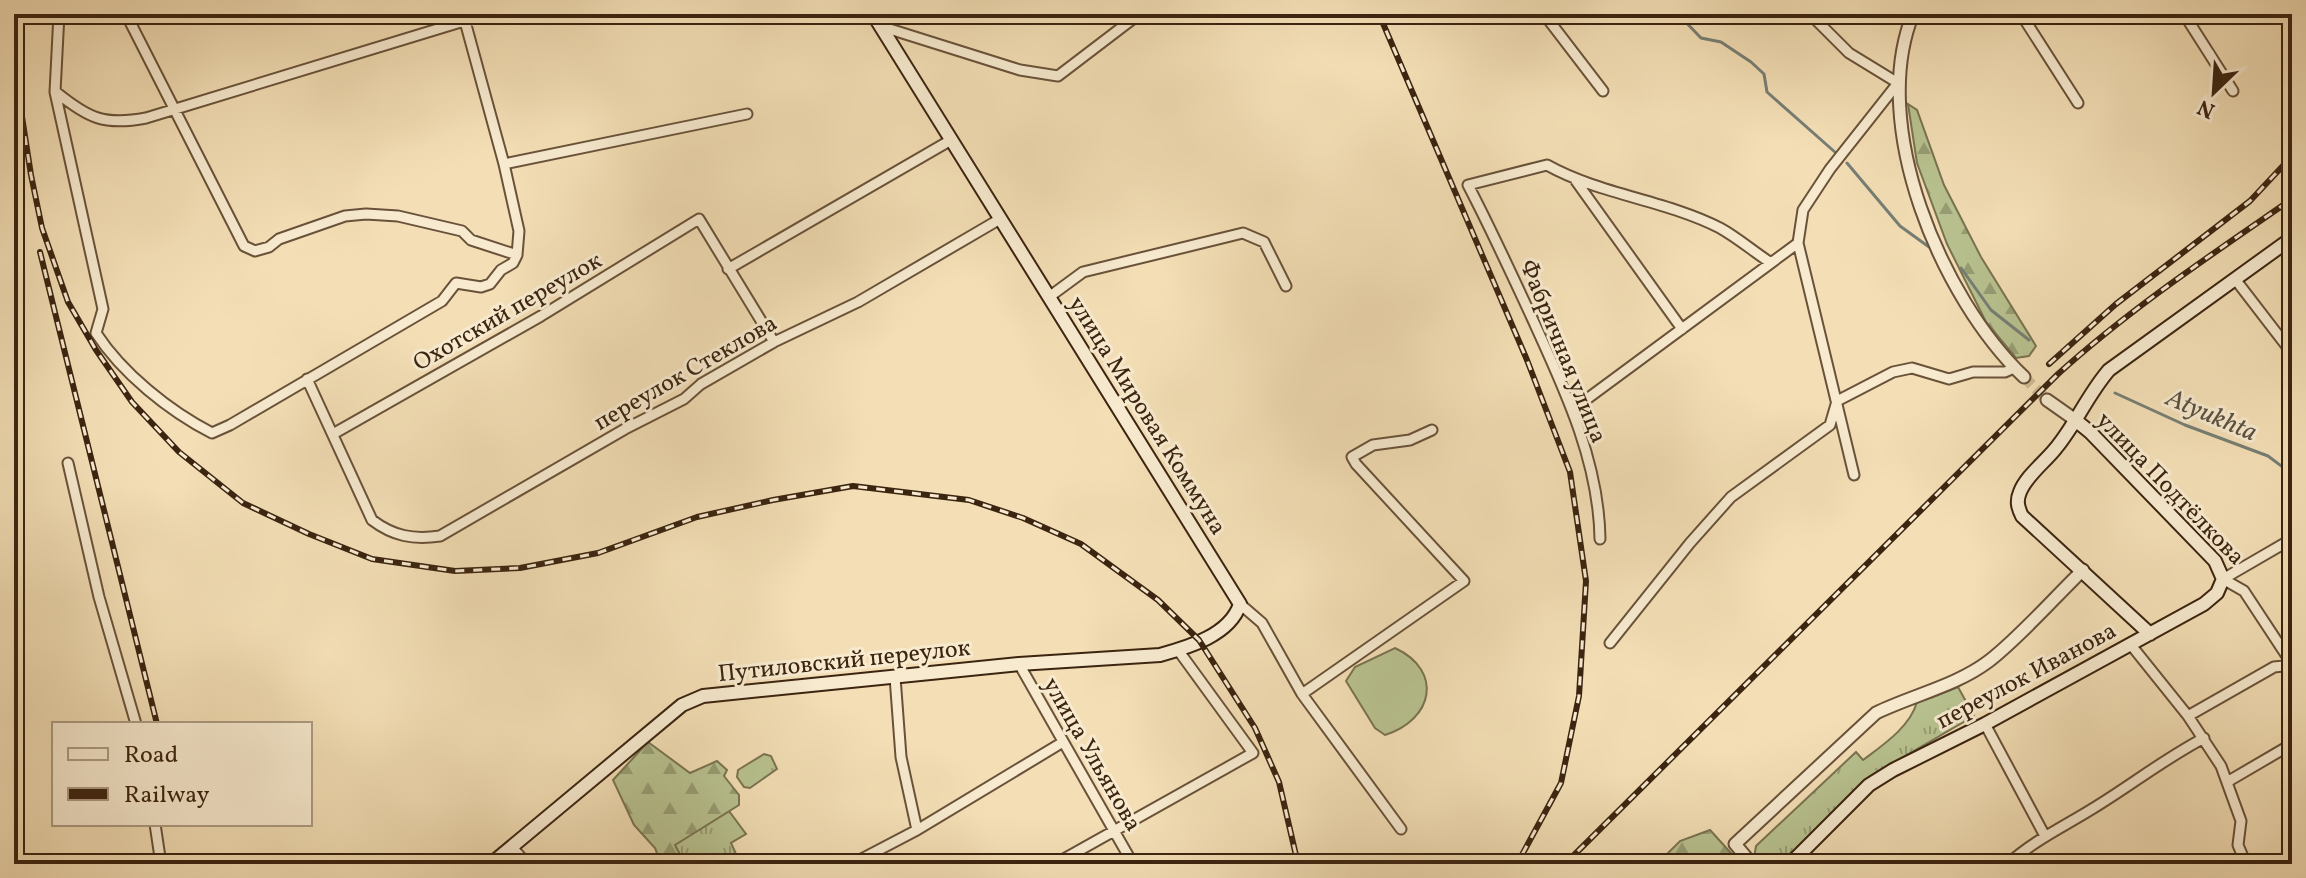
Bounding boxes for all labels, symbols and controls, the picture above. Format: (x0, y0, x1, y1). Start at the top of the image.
north arrow (2174, 52, 2254, 132)
text: N (2193, 90, 2220, 125)
street label: Охотский переулок (407, 245, 609, 381)
street label: Фабричная улица (1510, 255, 1614, 449)
street label: улица Мировая Коммуна (1059, 290, 1234, 542)
street label: переулок Стеклова (588, 307, 784, 440)
water label: Atyukhta (2159, 380, 2262, 451)
street label: улица Подтёлкова (2087, 405, 2252, 574)
street label: переулок Иванова (1931, 615, 2123, 739)
street label: Путиловский переулок (716, 632, 972, 692)
street label: улица Ульянова (1033, 672, 1149, 838)
legend (52, 722, 312, 826)
text: Road (124, 739, 178, 773)
text: Railway (124, 779, 210, 813)

